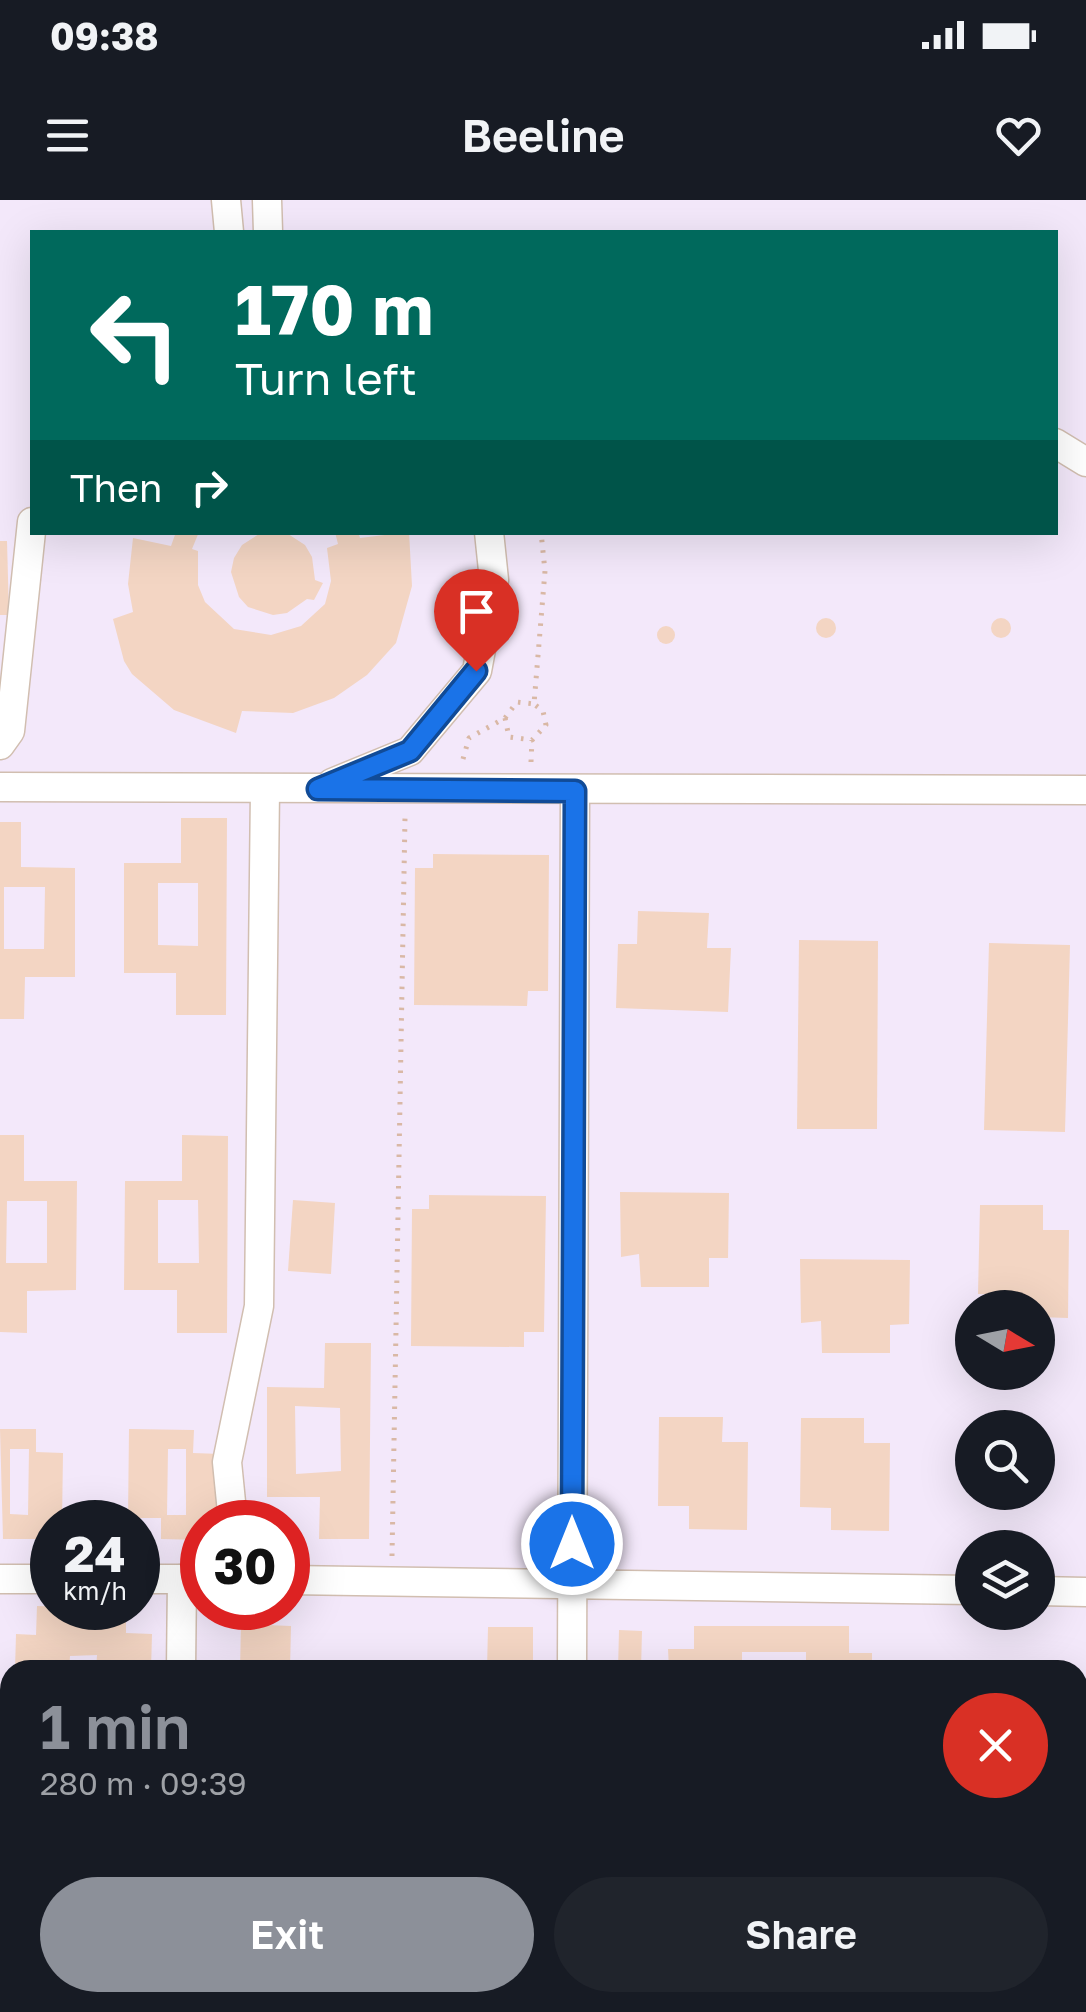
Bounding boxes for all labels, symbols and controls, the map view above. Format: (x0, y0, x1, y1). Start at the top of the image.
text: 09:38 (50, 13, 159, 58)
icon: menu (40, 108, 95, 163)
text: Beeline (461, 108, 625, 162)
icon: heart (991, 108, 1046, 163)
text: 170 m (235, 266, 433, 350)
icon: left (70, 270, 200, 400)
text: Turn left (235, 351, 417, 405)
icon: right (182, 460, 237, 515)
text: Then (70, 465, 162, 510)
pin (434, 569, 519, 672)
icon: arrive (449, 584, 504, 639)
north arrow (955, 1290, 1055, 1390)
map controls (955, 1290, 1055, 1630)
button: search (955, 1410, 1055, 1510)
position arrow (520, 1492, 624, 1596)
speed limit sign: 30 (180, 1500, 310, 1630)
text: 24 (64, 1523, 126, 1583)
button: layers (955, 1530, 1055, 1630)
text: km/h (63, 1575, 127, 1606)
text: 1 min (40, 1690, 190, 1762)
button: close (943, 1693, 1048, 1798)
text: 280 m · 09:39 (40, 1764, 247, 1802)
button: Exit (40, 1877, 534, 1992)
button: Share (554, 1877, 1048, 1992)

